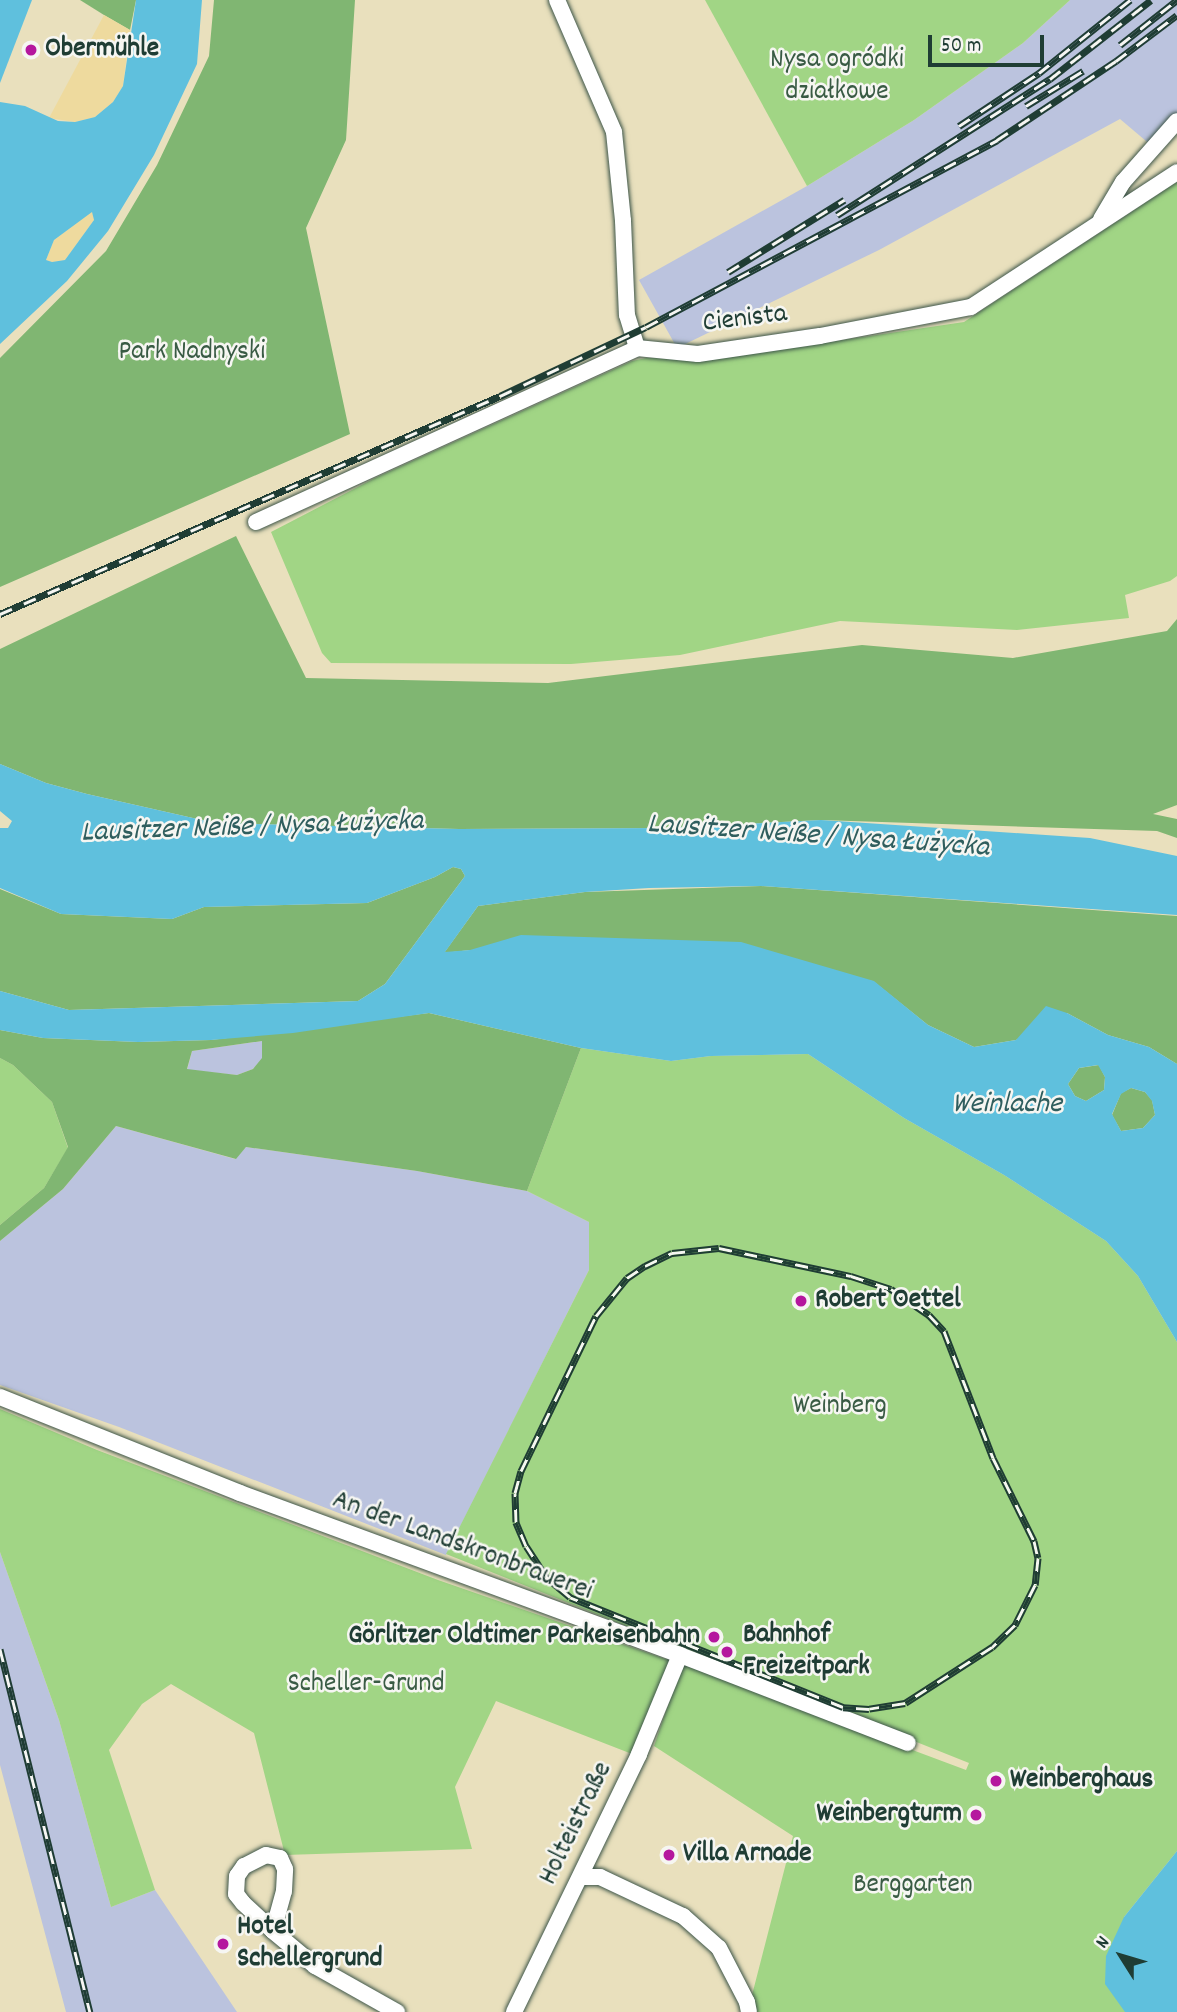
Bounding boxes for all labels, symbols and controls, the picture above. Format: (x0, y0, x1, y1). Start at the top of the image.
scale bar (932, 21, 1048, 65)
text: 50 m (941, 32, 981, 62)
place label: Obermühle (45, 33, 159, 67)
marker: Obermühle (23, 42, 39, 58)
park label: Nysa ogródki działkowe (770, 44, 904, 110)
street label: Cienista (701, 298, 789, 342)
park label: Park Nadnyski (119, 336, 265, 370)
water label: Lausitzer Neiße / Nysa Łużycka (80, 805, 424, 853)
water label: Lausitzer Neiße / Nysa Łużycka (646, 808, 990, 868)
water label: Weinlache (952, 1088, 1062, 1124)
place label: Robert Oettel (815, 1284, 961, 1318)
marker: Robert Oettel (793, 1293, 809, 1309)
park label: Weinberg (793, 1390, 887, 1424)
street label: An der Landskronbrauerei (327, 1484, 597, 1610)
place label: Bahnhof Freizeitpark (743, 1619, 870, 1685)
place label: Görlitzer Oldtimer Parkeisenbahn (348, 1620, 700, 1654)
marker: Görlitzer Oldtimer Parkeisenbahn (706, 1629, 722, 1645)
marker: Bahnhof Freizeitpark (717, 1642, 737, 1662)
park label: Scheller-Grund (287, 1668, 445, 1702)
street label: Holteistraße (533, 1757, 621, 1891)
place label: Weinberghaus (1010, 1764, 1153, 1798)
marker: Weinberghaus (988, 1773, 1004, 1789)
place label: Weinbergturm (816, 1798, 962, 1832)
marker: Weinbergturm (968, 1807, 984, 1823)
place label: Villa Arnade (683, 1838, 812, 1872)
marker: Villa Arnade (661, 1847, 677, 1863)
park label: Berggarten (853, 1869, 973, 1903)
place label: Hotel Schellergrund (237, 1911, 383, 1977)
north arrow (1086, 1921, 1156, 1991)
text: N (1090, 1931, 1117, 1955)
marker: Hotel Schellergrund (215, 1936, 231, 1952)

